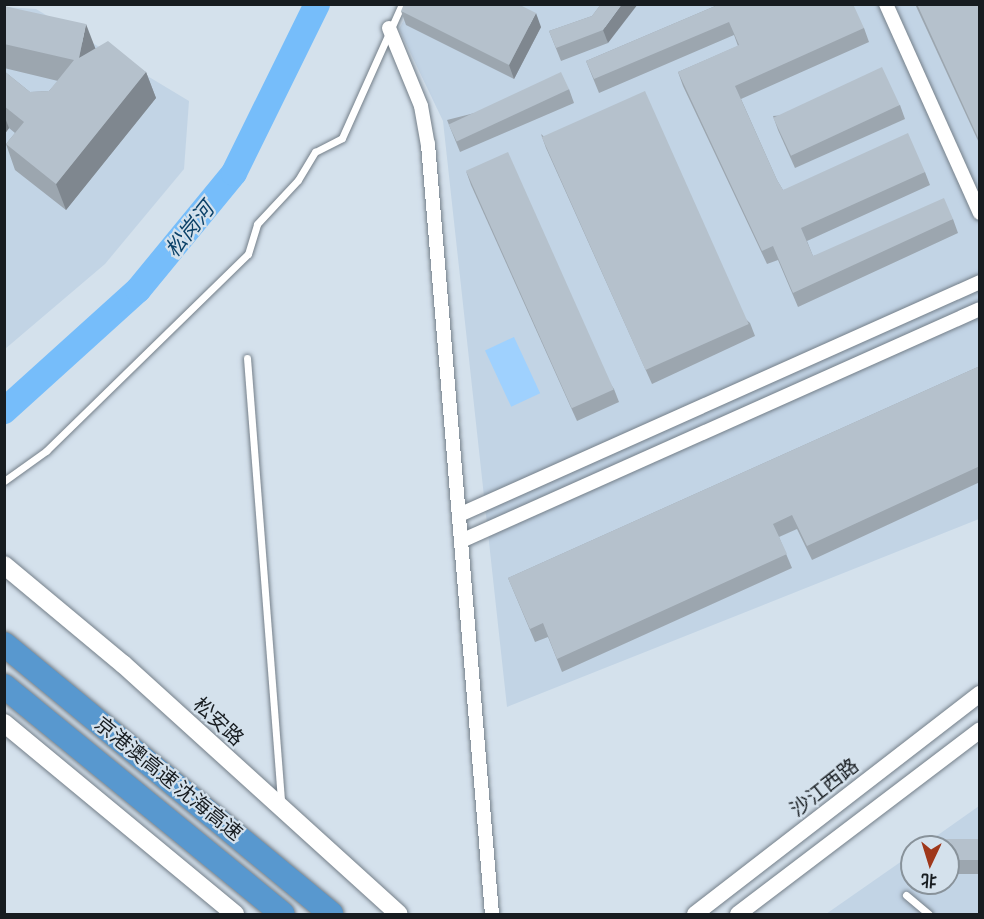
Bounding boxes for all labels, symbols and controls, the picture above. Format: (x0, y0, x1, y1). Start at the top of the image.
water label: 松岗河 (159, 197, 219, 261)
street label: 松安路 (189, 692, 249, 750)
street label: 京港澳高速 沈海高速 (90, 711, 248, 845)
street label: 沙江西路 (785, 753, 863, 821)
north arrow (900, 835, 960, 895)
text: 北 (920, 871, 938, 890)

